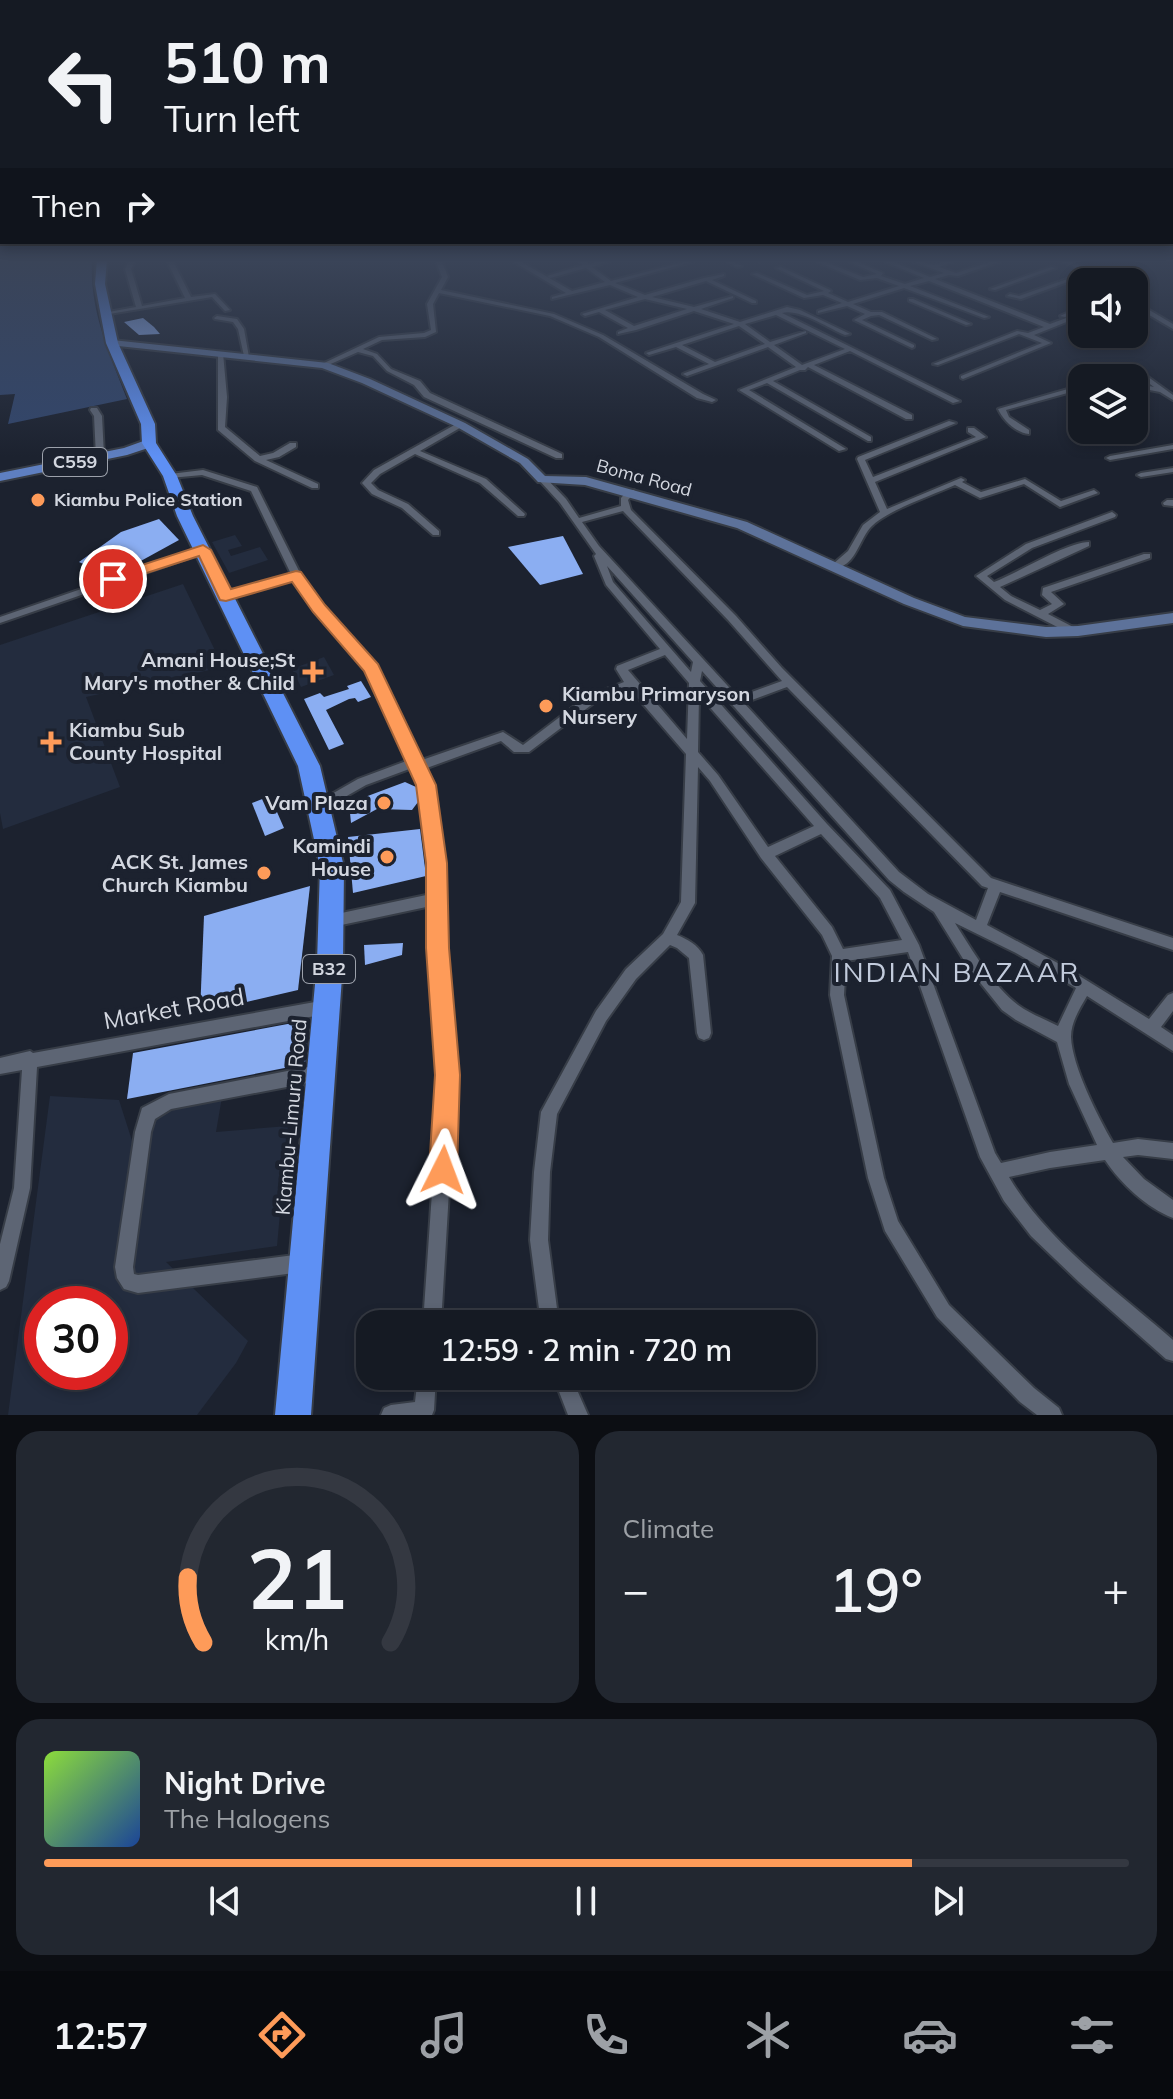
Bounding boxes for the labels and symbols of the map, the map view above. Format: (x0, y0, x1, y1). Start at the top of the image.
road number: C559 (43, 448, 107, 476)
street label: Boma Road (594, 454, 694, 501)
place label: Kiambu Police Station (54, 488, 243, 511)
marker: Kiambu Police Station (29, 491, 47, 509)
pin (79, 545, 147, 613)
place label: Amani House;St Mary's mother & Child (84, 647, 295, 695)
marker: Amani House;St Mary's mother & Child (302, 661, 324, 683)
place label: Kiambu Primaryson Nursery (562, 681, 750, 729)
marker: Kiambu Primaryson Nursery (537, 697, 555, 715)
place label: Kiambu Sub County Hospital (69, 717, 222, 765)
marker: Kiambu Sub County Hospital (40, 731, 62, 753)
place label: Vam Plaza (264, 790, 368, 815)
marker: Vam Plaza (375, 794, 393, 812)
place label: Kamindi House (292, 833, 371, 881)
marker: Kamindi House (378, 848, 396, 866)
place label: ACK St. James Church Kiambu (102, 849, 248, 897)
marker: ACK St. James Church Kiambu (255, 864, 273, 882)
district label: INDIAN BAZAAR (833, 954, 1081, 989)
road number: B32 (303, 955, 355, 983)
street label: Market Road (101, 981, 247, 1035)
street label: Kiambu-Limuru Road (269, 1018, 312, 1216)
position arrow (401, 1128, 485, 1212)
speed limit sign: 30 (24, 1286, 128, 1390)

